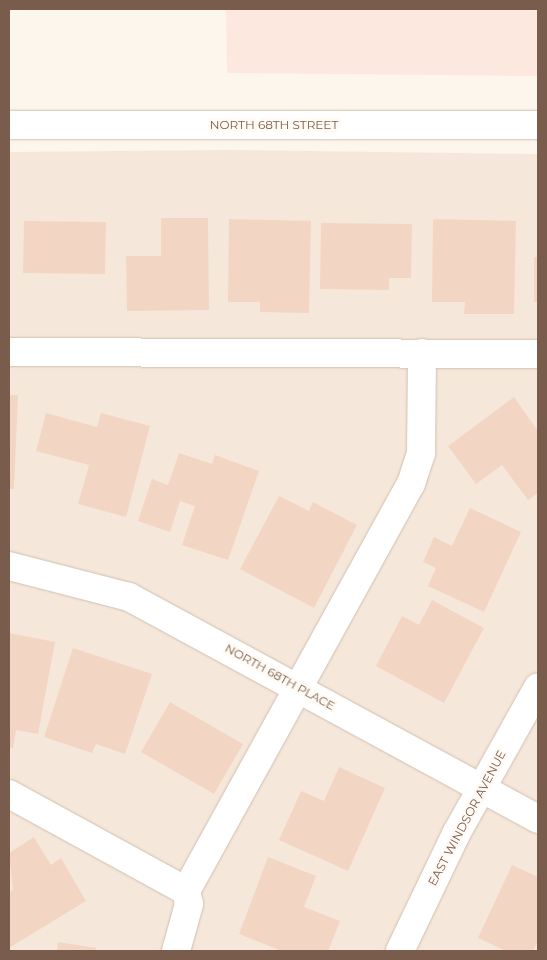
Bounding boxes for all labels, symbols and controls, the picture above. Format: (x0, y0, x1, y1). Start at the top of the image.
street label: NORTH 68TH STREET (210, 118, 338, 132)
street label: NORTH 68TH PLACE (223, 641, 337, 713)
street label: EAST WINDSOR AVENUE (425, 748, 509, 888)

